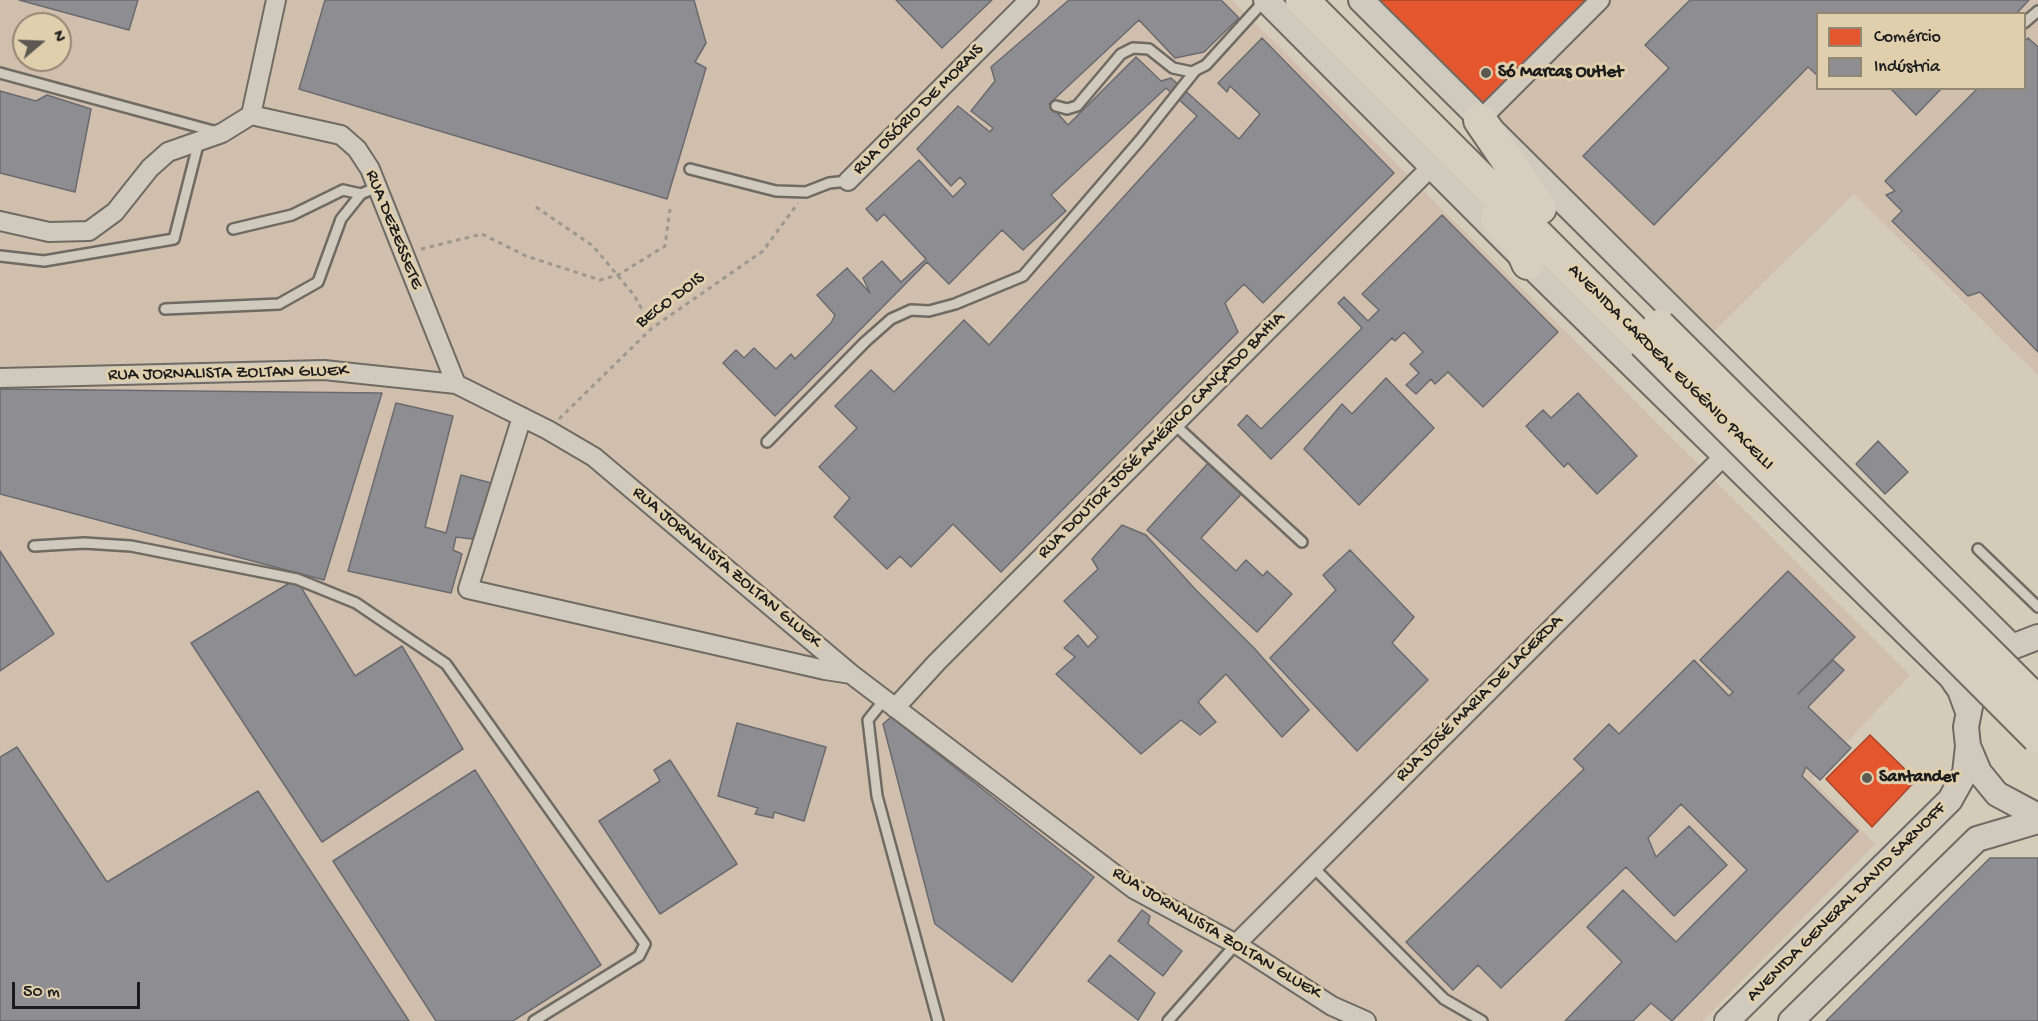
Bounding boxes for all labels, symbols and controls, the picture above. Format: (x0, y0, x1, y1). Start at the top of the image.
north arrow (12, 12, 72, 72)
legend (1816, 12, 2026, 90)
text: Comércio (1874, 27, 1941, 48)
text: N (47, 29, 68, 45)
street label: RUA OSÓRIO DE MORAIS (849, 40, 989, 180)
text: Indústria (1874, 57, 1940, 78)
place label: Só Marcas Outlet (1498, 62, 1623, 84)
marker: Só Marcas Outlet (1479, 66, 1493, 80)
street label: RUA DEZESSETE (359, 167, 427, 293)
street label: AVENIDA CARDEAL EUGÊNIO PACELLI (1562, 260, 1778, 476)
street label: BECO DOIS (632, 268, 710, 334)
street label: RUA DOUTOR JOSÉ AMÉRICO CANÇADO BAHIA (1034, 308, 1290, 564)
street label: RUA JORNALISTA ZOLTAN GLUEK (108, 361, 348, 387)
street label: RUA JORNALISTA ZOLTAN GLUEK (627, 483, 825, 653)
street label: RUA JOSÉ MARIA DE LACERDA (1392, 611, 1568, 787)
place label: Santander (1879, 767, 1958, 789)
marker: Santander (1860, 771, 1874, 785)
street label: AVENIDA GENERAL DAVID SARNOFF (1743, 799, 1951, 1007)
street label: RUA JORNALISTA ZOLTAN GLUEK (1108, 863, 1324, 1005)
scale bar (15, 970, 142, 1008)
text: 50 m (23, 982, 60, 1003)

